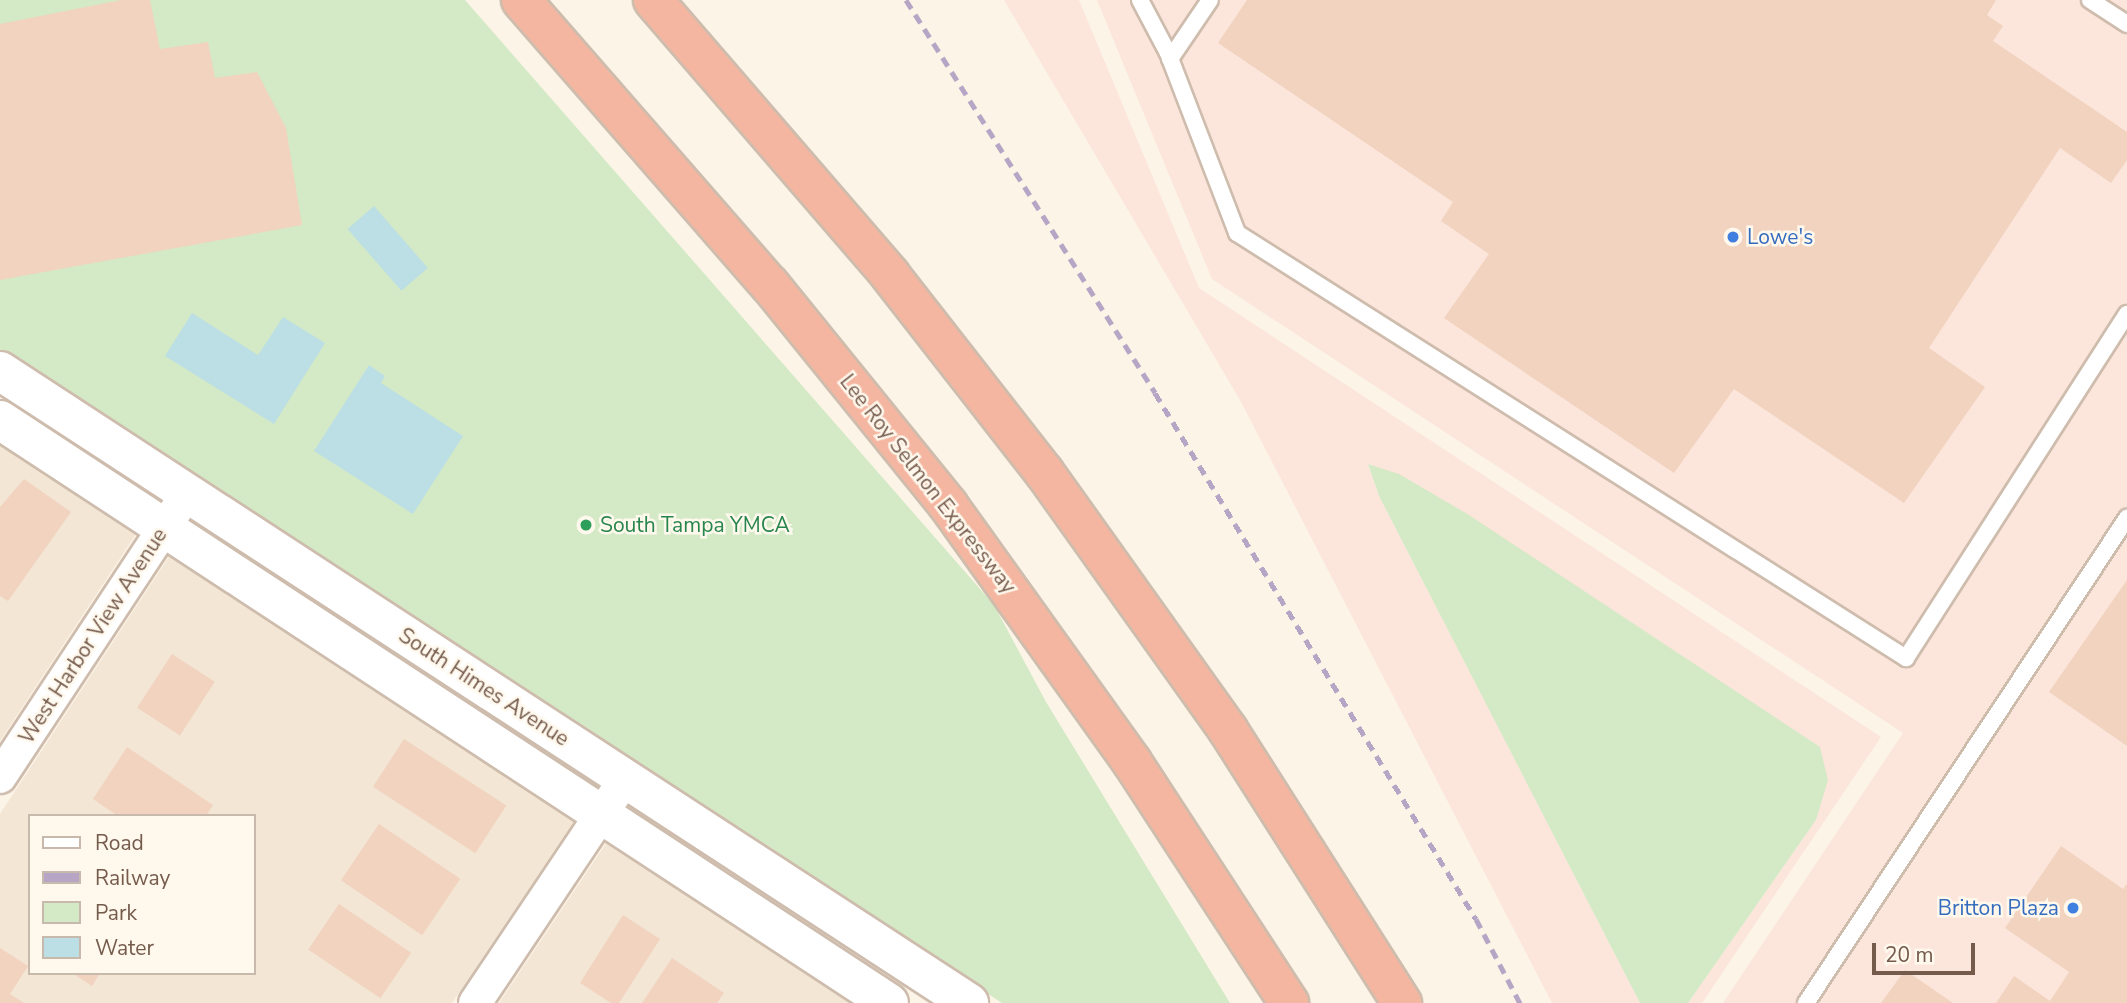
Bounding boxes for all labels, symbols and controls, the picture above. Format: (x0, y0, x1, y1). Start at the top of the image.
place label: Lowe's (1747, 224, 1813, 250)
marker: Lowe's (1725, 229, 1741, 245)
street label: Lee Roy Selmon Expressway (835, 369, 1021, 599)
place label: South Tampa YMCA (600, 512, 790, 538)
marker: South Tampa YMCA (578, 517, 594, 533)
street label: West Harbor View Avenue (14, 523, 172, 749)
street label: South Himes Avenue (394, 623, 574, 751)
legend (28, 814, 256, 975)
text: Road (95, 829, 144, 857)
text: Railway (95, 864, 170, 892)
place label: Britton Plaza (1938, 895, 2059, 921)
text: Park (95, 899, 137, 927)
marker: Britton Plaza (2065, 900, 2081, 916)
scale bar (1875, 930, 1978, 974)
text: Water (95, 934, 154, 962)
text: 20 m (1885, 941, 1934, 969)

